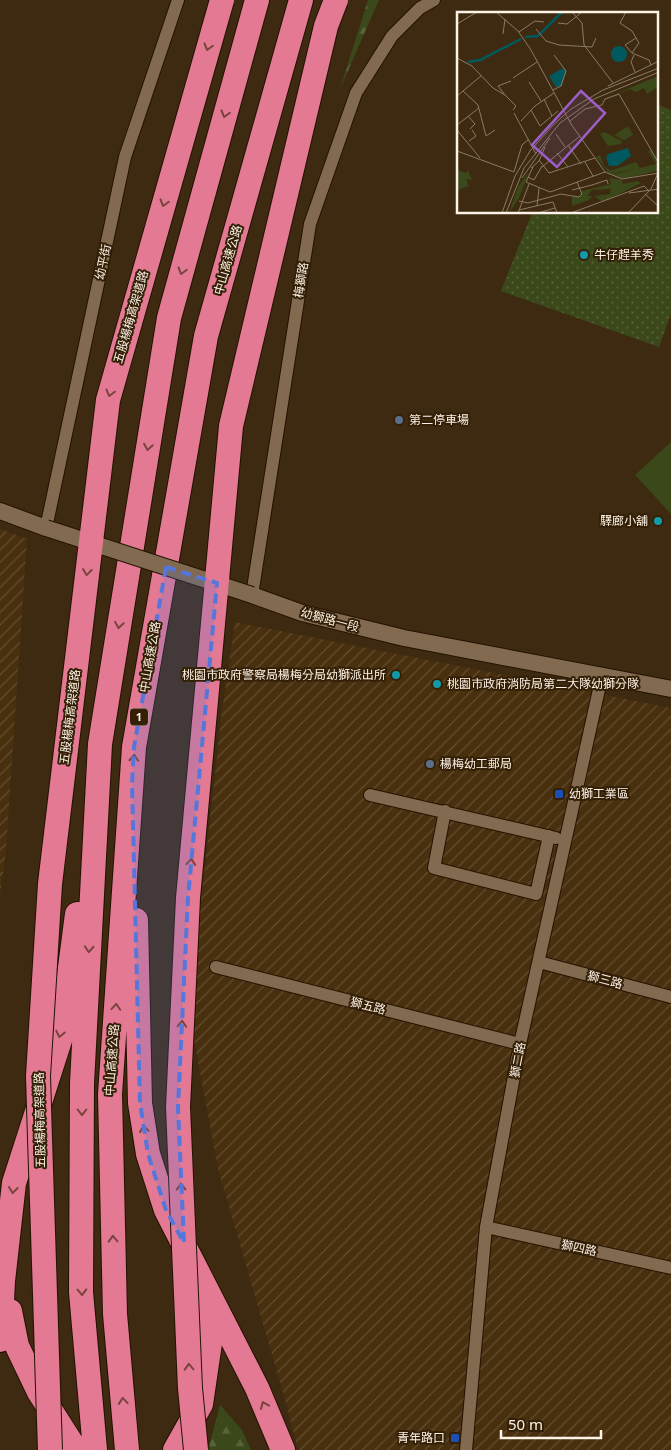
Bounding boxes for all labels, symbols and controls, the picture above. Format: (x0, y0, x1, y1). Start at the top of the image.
inset map (457, 12, 658, 214)
one-way arrow (204, 42, 214, 50)
one-way arrow (221, 110, 231, 118)
one-way arrow (159, 199, 169, 207)
street label: 中山高速公路 (209, 223, 246, 297)
street label: 幼平街 (90, 243, 115, 281)
place label: 牛仔趕羊秀 (594, 246, 654, 263)
marker: 牛仔趕羊秀 (578, 249, 590, 261)
street label: 梅獅路 (289, 261, 312, 299)
one-way arrow (177, 266, 187, 274)
street label: 五股楊梅高架道路 (109, 268, 152, 365)
one-way arrow (105, 389, 115, 397)
place label: 第二停車場 (409, 411, 469, 428)
marker: 第二停車場 (393, 414, 405, 426)
one-way arrow (143, 443, 153, 452)
place label: 驛廊小舖 (600, 512, 648, 529)
marker: 驛廊小舖 (652, 515, 664, 527)
one-way arrow (82, 568, 93, 576)
street label: 幼獅路一段 (299, 604, 361, 635)
street label: 中山高速公路 (135, 620, 164, 694)
one-way arrow (115, 621, 125, 629)
place label: 桃園市政府警察局楊梅分局幼獅派出所 (182, 666, 386, 683)
street label: 五股楊梅高架道路 (55, 668, 84, 766)
marker: 桃園市政府警察局楊梅分局幼獅派出所 (390, 669, 402, 681)
place label: 桃園市政府消防局第二大隊幼獅分隊 (447, 675, 639, 692)
marker: 桃園市政府消防局第二大隊幼獅分隊 (431, 678, 443, 690)
road number: 1 (130, 709, 148, 726)
one-way arrow (128, 753, 139, 761)
place label: 楊梅幼工郵局 (440, 755, 512, 772)
marker: 楊梅幼工郵局 (424, 758, 436, 770)
place label: 幼獅工業區 (569, 785, 629, 802)
marker: 幼獅工業區 (553, 788, 565, 800)
one-way arrow (185, 858, 196, 866)
one-way arrow (84, 946, 95, 954)
street label: 獅三路 (586, 967, 625, 992)
street label: 獅五路 (349, 993, 388, 1018)
one-way arrow (110, 1003, 121, 1011)
one-way arrow (176, 1020, 187, 1028)
street label: 中山高速公路 (101, 1023, 122, 1096)
one-way arrow (56, 1030, 66, 1039)
street label: 獅二路 (506, 1041, 529, 1079)
street label: 五股楊梅高架道路 (30, 1072, 49, 1168)
one-way arrow (77, 1108, 87, 1116)
one-way arrow (139, 1125, 150, 1133)
one-way arrow (176, 1183, 186, 1190)
one-way arrow (9, 1185, 19, 1194)
one-way arrow (108, 1235, 119, 1243)
street label: 獅四路 (560, 1235, 598, 1260)
one-way arrow (76, 1288, 87, 1296)
one-way arrow (184, 1362, 194, 1370)
one-way arrow (118, 1397, 129, 1405)
one-way arrow (260, 1401, 271, 1410)
scale bar (501, 1408, 601, 1440)
text: 50 m (508, 1414, 543, 1434)
place label: 青年路口 (397, 1429, 445, 1446)
marker: 青年路口 (449, 1432, 461, 1444)

